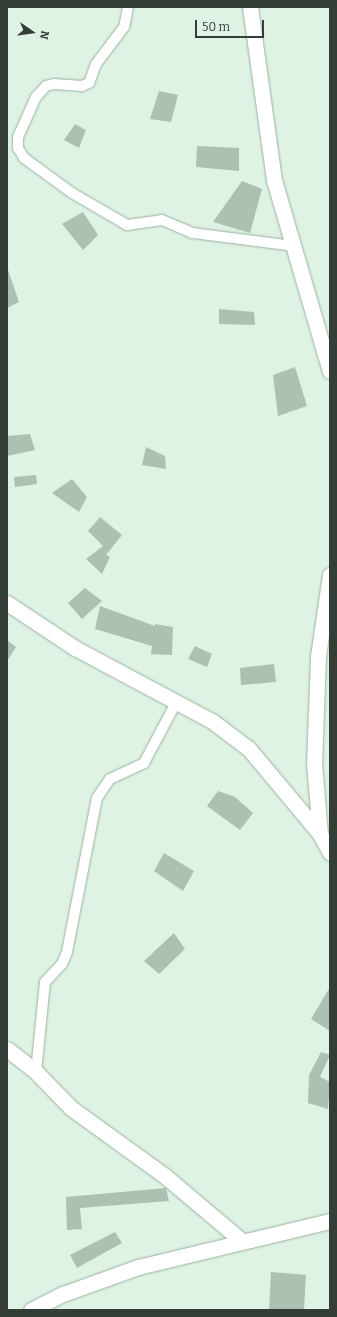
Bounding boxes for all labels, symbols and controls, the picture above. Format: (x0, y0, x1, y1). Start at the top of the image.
north arrow (12, 12, 52, 52)
scale bar (197, 12, 266, 38)
text: 50 m (202, 20, 230, 34)
text: N (37, 29, 51, 40)

